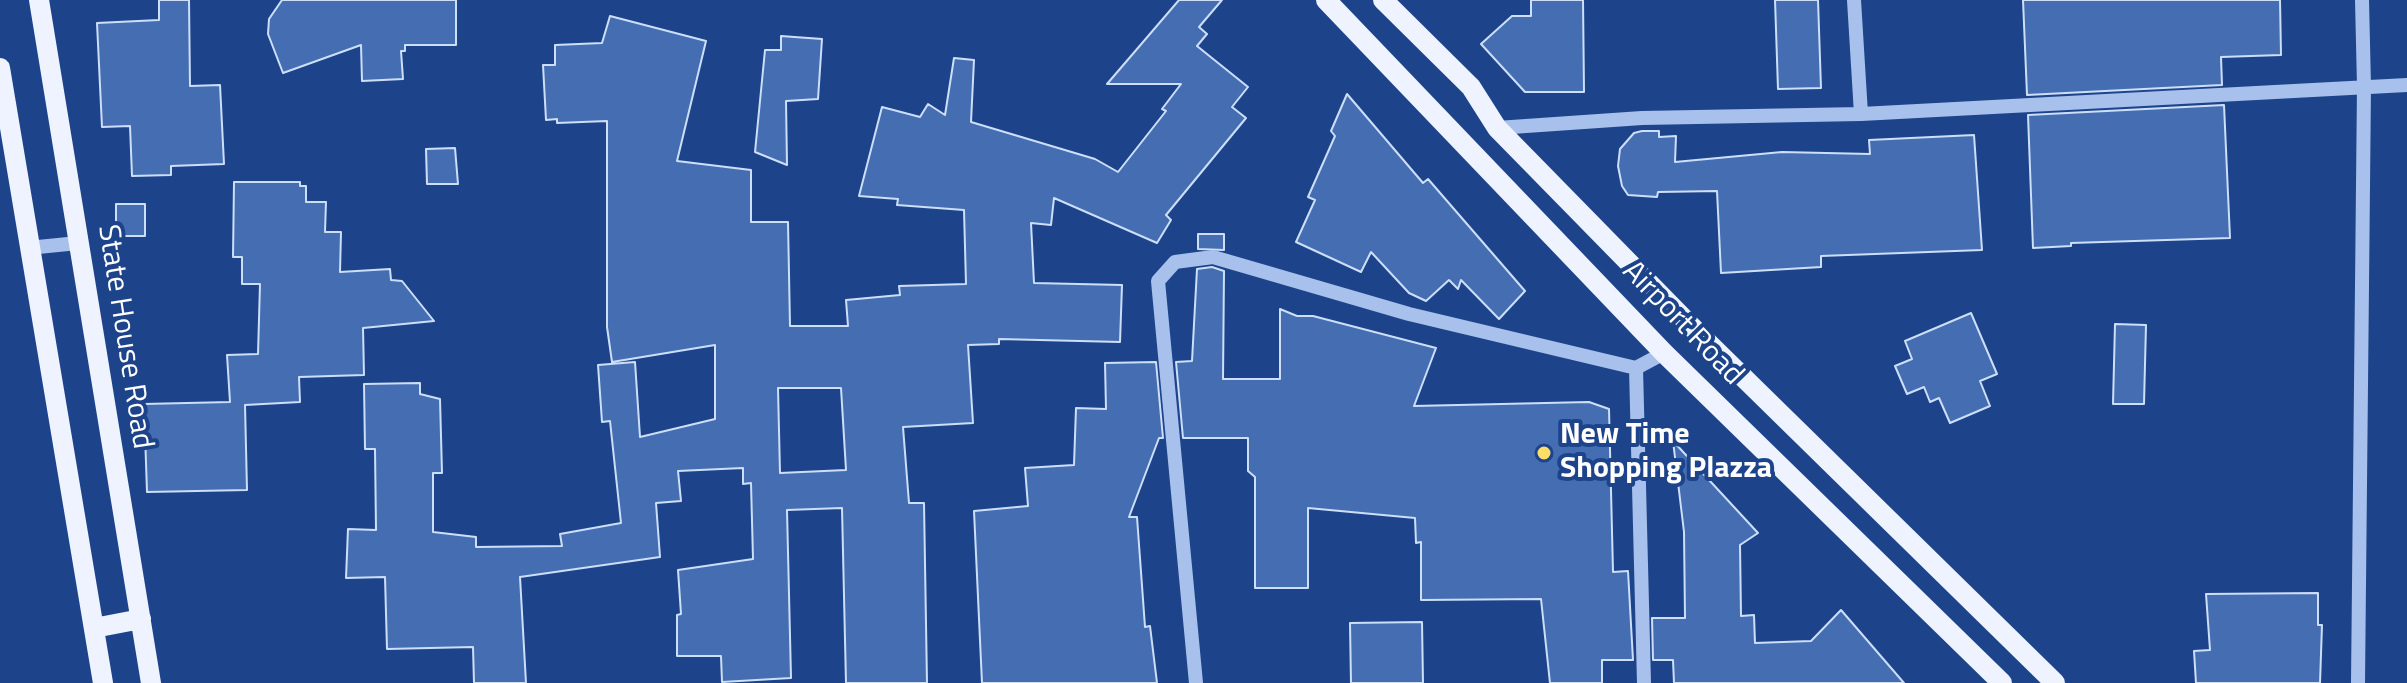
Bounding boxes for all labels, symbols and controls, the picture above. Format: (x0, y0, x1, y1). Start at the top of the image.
street label: State House Road (89, 222, 159, 452)
street label: Airport Road (1614, 254, 1750, 394)
place label: New Time Shopping Plazza (1560, 418, 1772, 488)
marker: New Time Shopping Plazza (1535, 444, 1553, 462)

